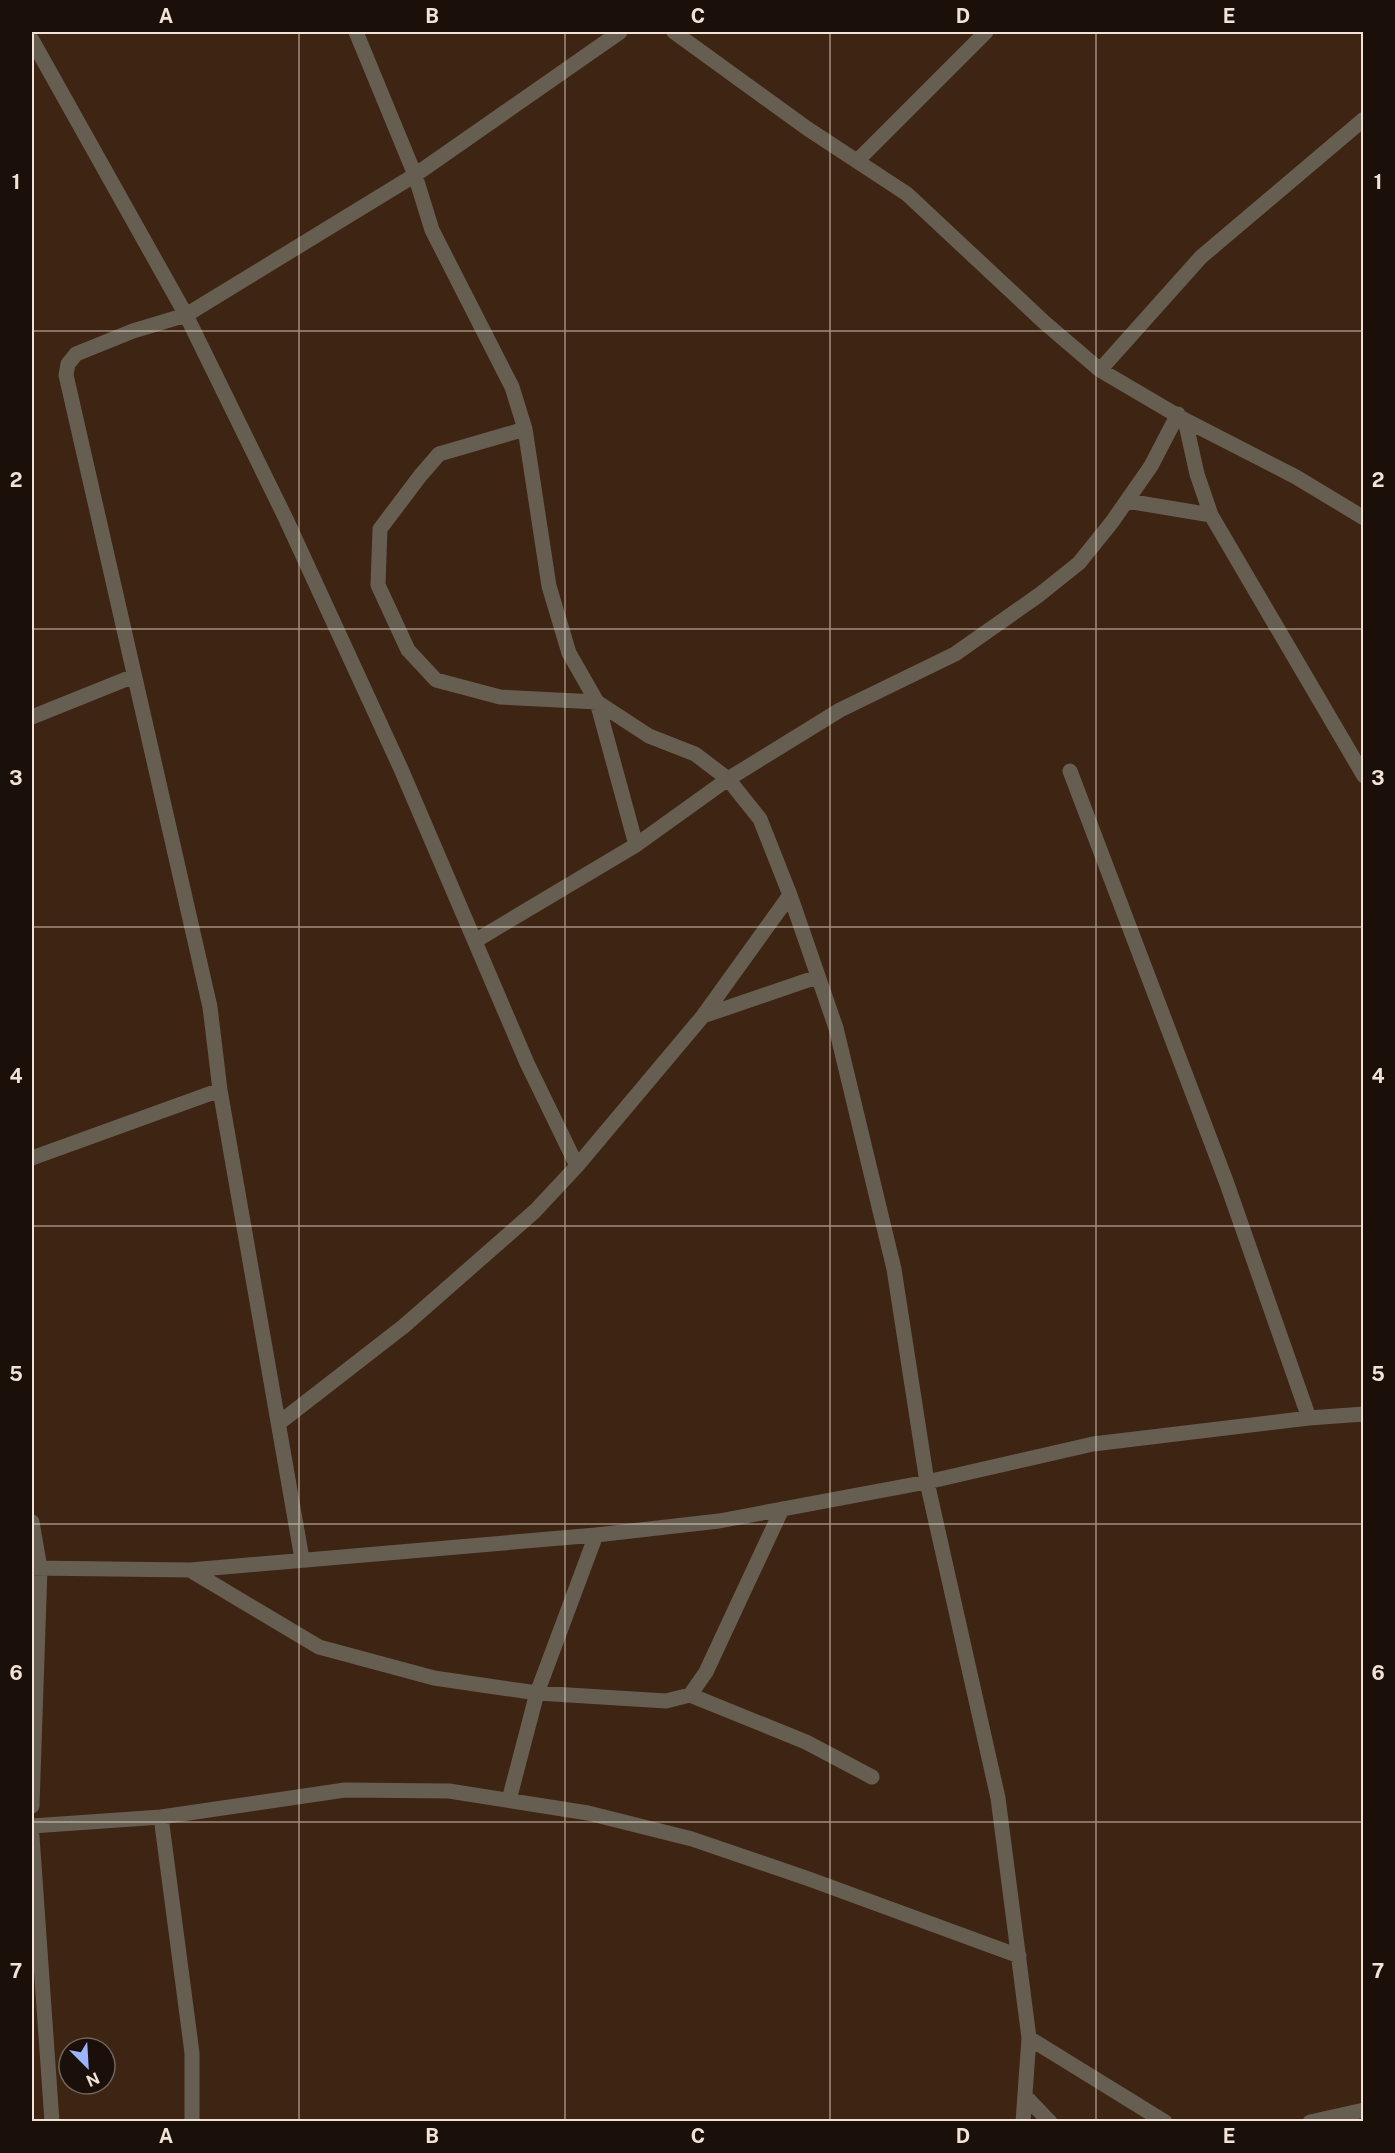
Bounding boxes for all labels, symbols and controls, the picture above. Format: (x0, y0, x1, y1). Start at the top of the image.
text: A (159, 4, 173, 28)
text: B (425, 4, 439, 28)
text: C (691, 4, 705, 28)
text: D (956, 4, 970, 28)
text: E (1223, 4, 1235, 28)
text: 1 (12, 170, 20, 194)
text: 1 (1374, 170, 1382, 194)
text: 2 (10, 468, 22, 492)
text: 2 (1372, 468, 1384, 492)
text: 3 (9, 766, 23, 790)
text: 3 (1371, 766, 1385, 790)
text: 4 (9, 1064, 23, 1088)
text: 4 (1371, 1064, 1385, 1088)
text: 5 (9, 1362, 23, 1386)
text: 5 (1371, 1362, 1385, 1386)
text: 6 (9, 1661, 23, 1685)
text: 6 (1371, 1661, 1385, 1685)
text: 7 (10, 1959, 22, 1983)
text: 7 (1372, 1959, 1384, 1983)
north arrow (57, 2036, 117, 2096)
text: N (83, 2068, 102, 2090)
text: A (159, 2124, 173, 2148)
text: B (425, 2124, 439, 2148)
text: C (691, 2124, 705, 2148)
text: D (956, 2124, 970, 2148)
text: E (1223, 2124, 1235, 2148)

